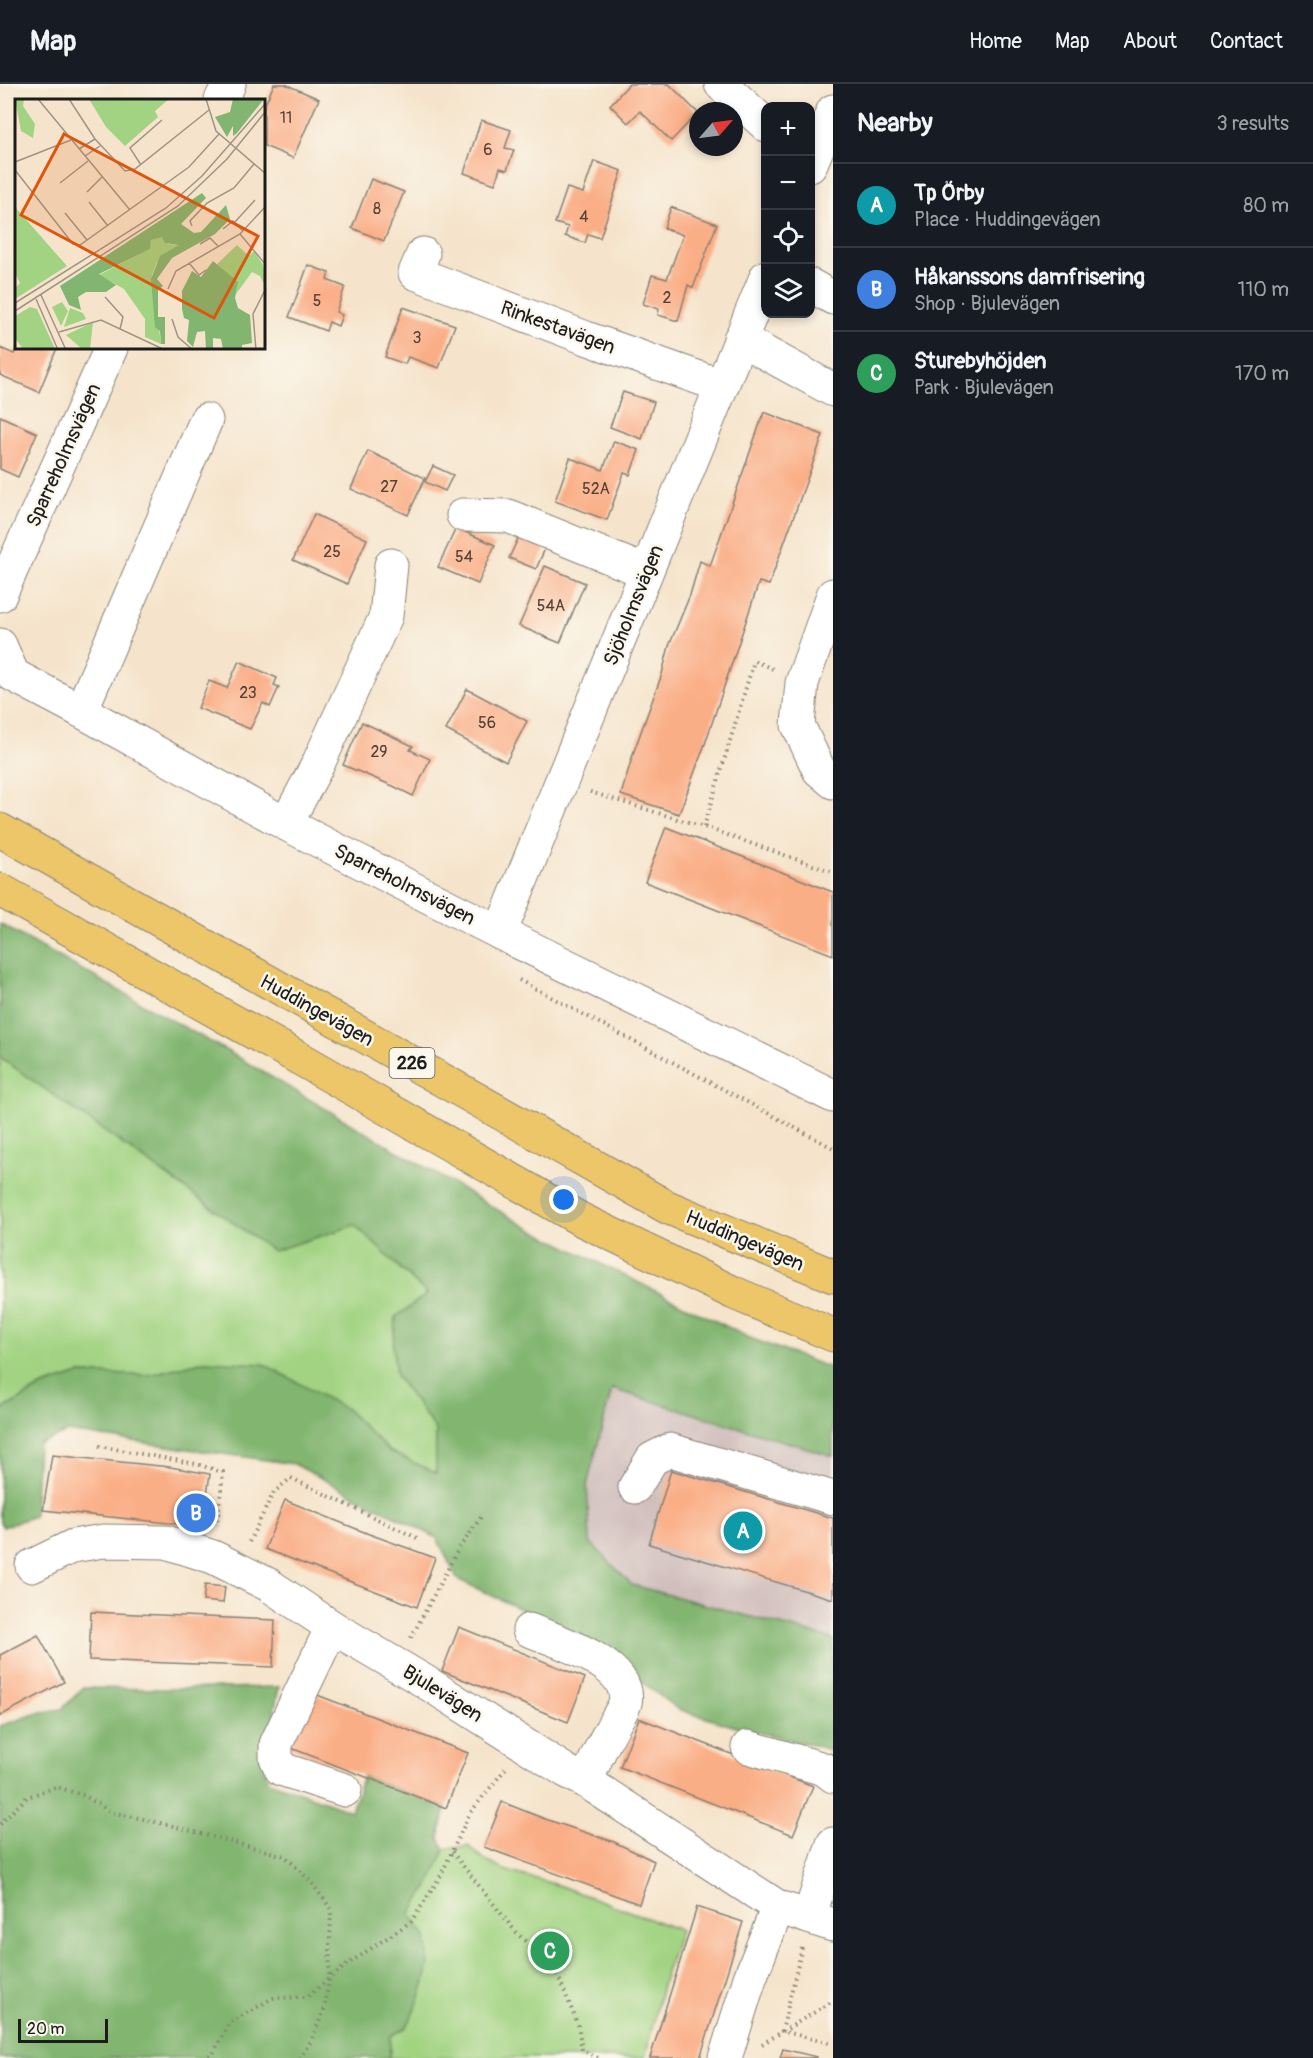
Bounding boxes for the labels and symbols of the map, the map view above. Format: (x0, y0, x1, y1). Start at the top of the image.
inset map (15, 99, 266, 350)
north arrow (689, 102, 743, 156)
house number: 11 (280, 108, 292, 128)
house number: 6 (483, 140, 493, 160)
house number: 8 (373, 199, 381, 219)
house number: 4 (579, 207, 589, 227)
house number: 2 (663, 288, 672, 308)
house number: 5 (313, 291, 321, 311)
street label: Rinkestavägen (497, 295, 619, 360)
house number: 3 (413, 328, 422, 348)
street label: Sparreholmsvägen (21, 379, 106, 531)
house number: 27 (380, 477, 398, 497)
house number: 52A (582, 479, 610, 499)
street label: Sjöholmsvägen (598, 541, 669, 669)
house number: 25 (323, 542, 341, 562)
house number: 54 (455, 547, 473, 567)
house number: 54A (537, 596, 565, 616)
house number: 23 (239, 683, 257, 703)
house number: 56 (478, 713, 496, 733)
house number: 29 (370, 742, 388, 762)
street label: Sparreholmsvägen (330, 838, 479, 931)
street label: Huddingevägen (255, 969, 378, 1052)
road number: 226 (390, 1048, 434, 1078)
your location (549, 1185, 578, 1214)
street label: Huddingevägen (682, 1204, 808, 1277)
pin: B (176, 1490, 216, 1536)
pin: A (724, 1508, 762, 1554)
street label: Bjulevägen (398, 1659, 487, 1728)
pin: C (530, 1928, 570, 1974)
scale bar (18, 2016, 108, 2044)

